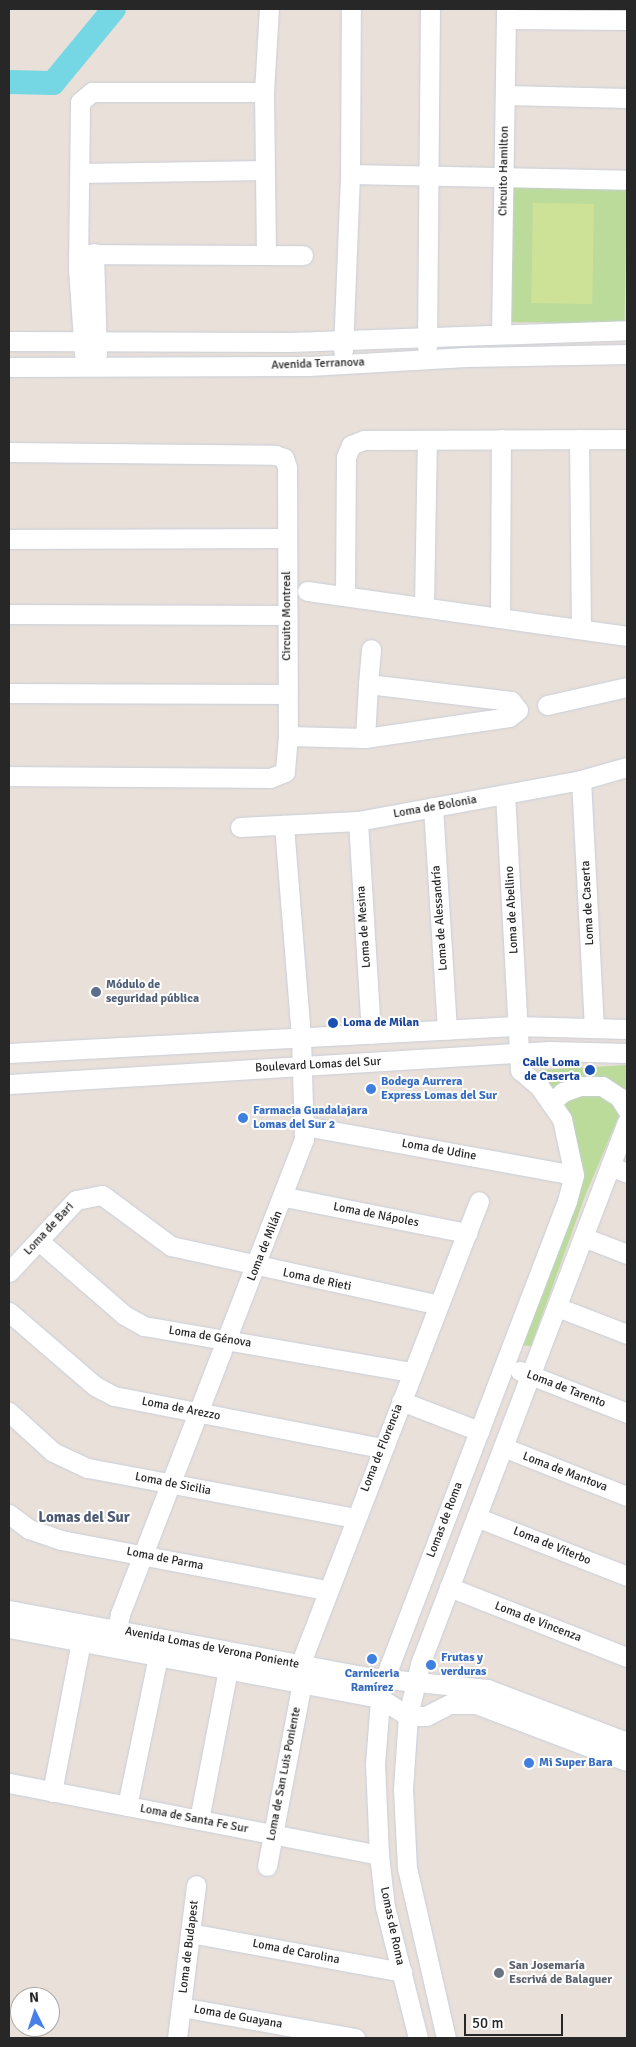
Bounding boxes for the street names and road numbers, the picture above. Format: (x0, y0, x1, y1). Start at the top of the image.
street label: Circuito Hamilton (496, 126, 512, 216)
street label: Avenida Terranova (271, 355, 365, 373)
street label: Circuito Montreal (280, 571, 294, 661)
street label: Loma de Bolonia (392, 793, 478, 821)
street label: Loma de Caserta (579, 860, 597, 946)
street label: Loma de Alessandría (429, 865, 451, 971)
street label: Loma de Abellino (503, 866, 521, 954)
street label: Loma de Mesina (354, 885, 374, 969)
street label: Boulevard Lomas del Sur (255, 1055, 381, 1075)
street label: Loma de Udine (401, 1136, 477, 1164)
street label: Loma de Bari (21, 1200, 77, 1258)
street label: Loma de Nápoles (332, 1200, 420, 1230)
street label: Loma de Milán (244, 1209, 286, 1283)
street label: Loma de Rieti (282, 1266, 352, 1294)
street label: Loma de Génova (168, 1323, 252, 1351)
street label: Loma de Tarento (524, 1367, 608, 1411)
street label: Loma de Arezzo (140, 1394, 222, 1424)
street label: Loma de Florencia (358, 1402, 406, 1494)
street label: Loma de Mantova (521, 1449, 609, 1495)
street label: Loma de Sicilia (134, 1470, 212, 1498)
street label: Lomas de Roma (424, 1480, 466, 1560)
street label: Loma de Viterbo (511, 1524, 593, 1568)
street label: Loma de Parma (125, 1544, 205, 1574)
street label: Loma de Vincenza (493, 1599, 583, 1645)
street label: Avenida Lomas de Verona Poniente (124, 1624, 300, 1672)
street label: Loma de San Luis Poniente (264, 1706, 304, 1842)
street label: Loma de Santa Fe Sur (139, 1801, 249, 1837)
street label: Lomas de Roma (377, 1886, 407, 1966)
street label: Loma de Budapest (176, 1900, 202, 1994)
street label: Loma de Carolina (251, 1936, 341, 1968)
street label: Loma de Guayana (192, 2002, 284, 2032)

